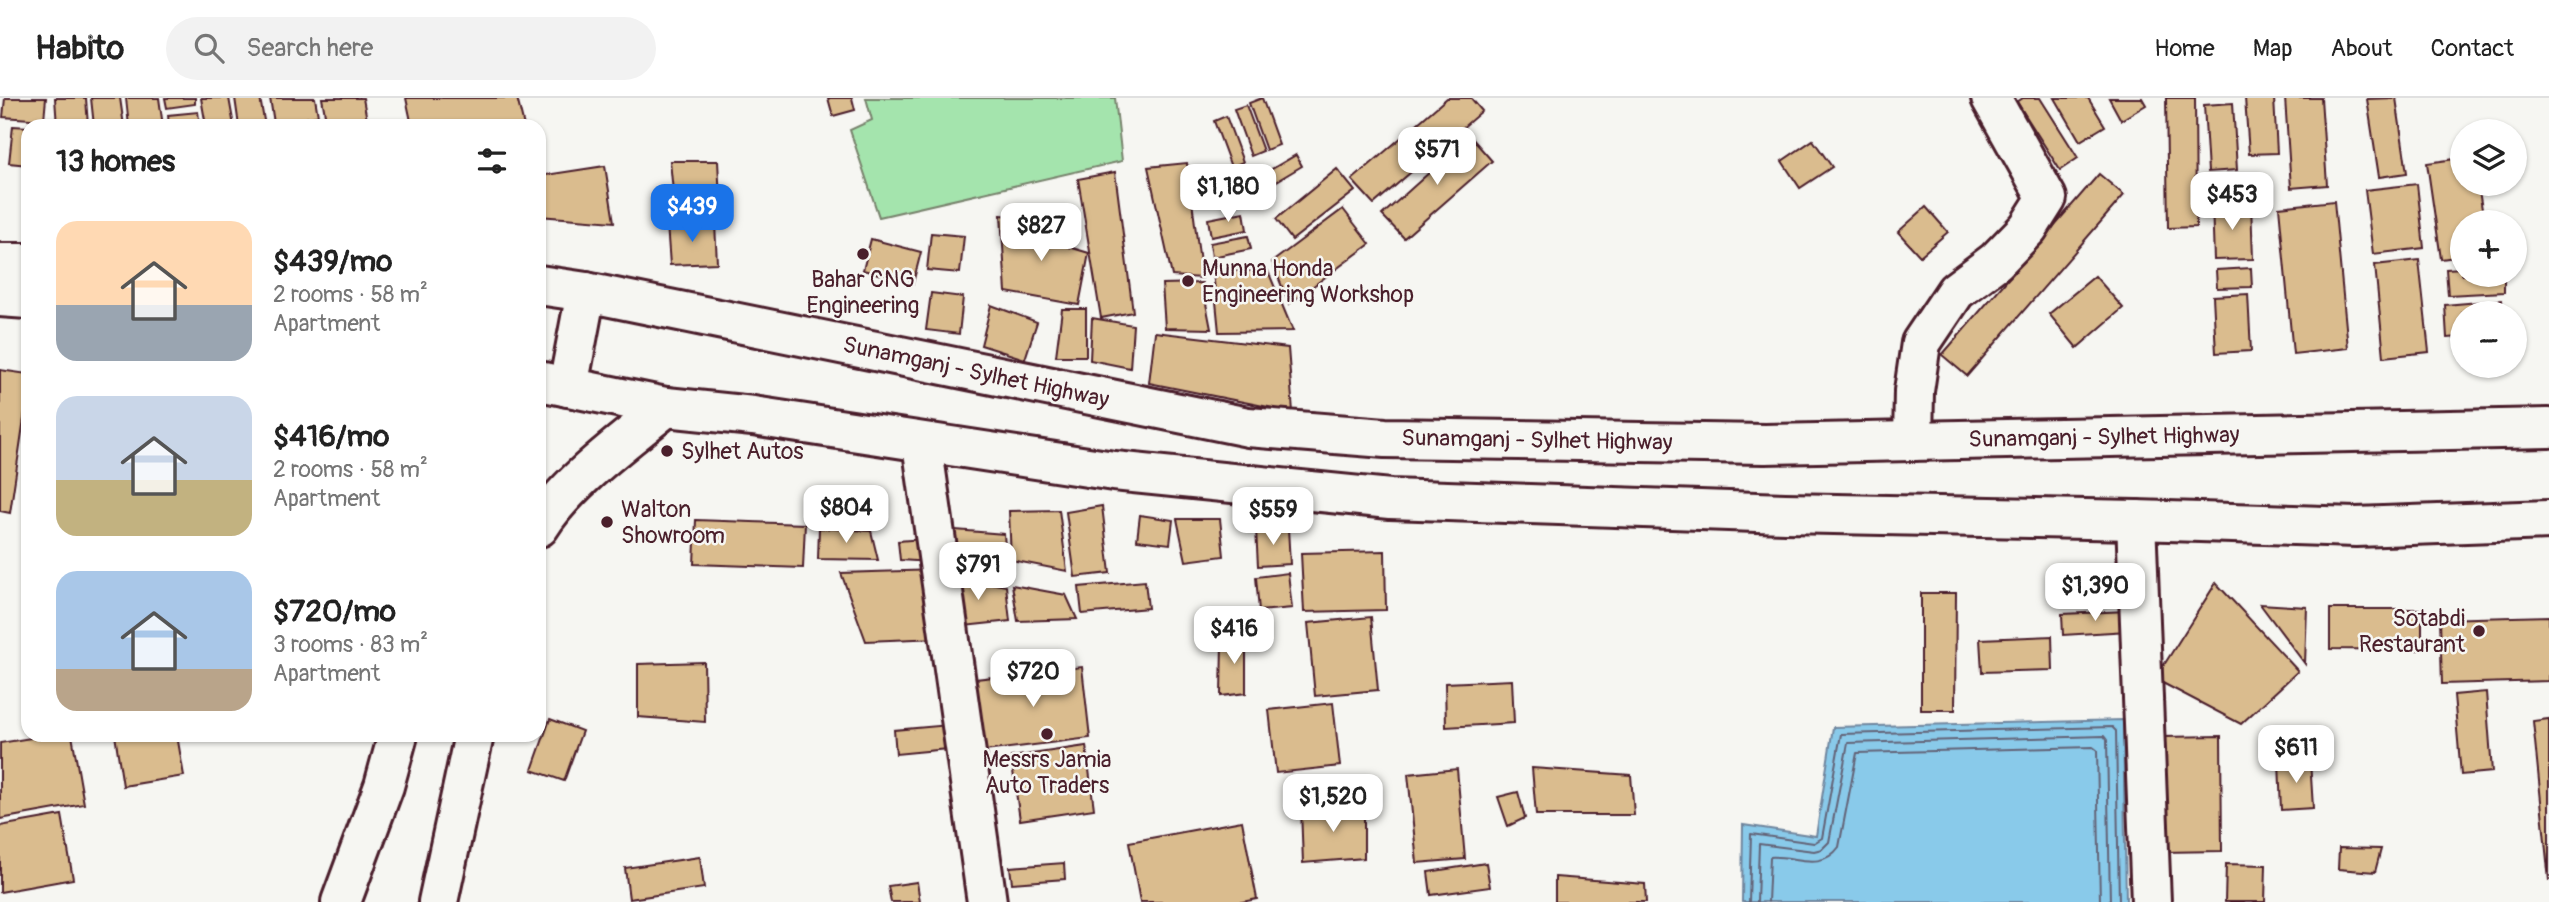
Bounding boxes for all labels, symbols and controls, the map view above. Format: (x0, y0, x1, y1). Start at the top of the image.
search box (166, 17, 656, 80)
text: Habito (35, 28, 124, 69)
icon: search (190, 29, 228, 67)
text: Search here (246, 32, 373, 64)
text: Home (2154, 34, 2215, 63)
text: Map (2253, 34, 2293, 63)
text: About (2331, 34, 2393, 63)
text: Contact (2431, 34, 2514, 63)
map controls (2450, 119, 2527, 378)
button: layers (2450, 119, 2527, 196)
pin: $571 (1396, 127, 1478, 187)
text: $571 (1414, 135, 1460, 164)
icon: filters (473, 142, 511, 180)
text: 13 homes (56, 143, 175, 180)
pin: $1,180 (1171, 164, 1285, 224)
text: $1,180 (1196, 172, 1260, 201)
pin: $453 (2191, 172, 2273, 232)
text: $453 (2206, 180, 2258, 209)
pin: $439 (651, 184, 733, 244)
text: $439 (667, 192, 717, 221)
pin: $827 (1000, 204, 1082, 263)
button: + (2450, 210, 2527, 287)
text: $827 (1016, 211, 1066, 240)
text: $439/mo (273, 243, 392, 280)
marker: Bahar CNG Engineering (855, 246, 871, 262)
icon: home (112, 249, 196, 333)
place label: Munna Honda Engineering Workshop (1202, 254, 1414, 309)
place label: Bahar CNG Engineering (807, 265, 919, 320)
marker: Munna Honda Engineering Workshop (1180, 273, 1196, 289)
text: 2 rooms · 58 m² (273, 280, 428, 309)
button: − (2450, 301, 2527, 378)
text: Apartment (273, 309, 380, 338)
street label: Sunamganj - Sylhet Highway (840, 330, 1112, 414)
text: $416/mo (273, 418, 389, 455)
street label: Sunamganj - Sylhet Highway (1968, 420, 2240, 454)
street label: Sunamganj - Sylhet Highway (1401, 423, 1673, 457)
icon: home (112, 424, 196, 508)
place label: Sylhet Autos (681, 437, 804, 466)
marker: Sylhet Autos (659, 443, 675, 459)
text: 2 rooms · 58 m² (273, 455, 428, 484)
text: Apartment (273, 484, 380, 513)
pin: $804 (805, 486, 887, 545)
pin: $559 (1232, 488, 1314, 547)
text: $804 (819, 493, 873, 522)
place label: Walton Showroom (621, 495, 725, 550)
text: $559 (1248, 495, 1298, 524)
marker: Walton Showroom (599, 514, 615, 530)
pin: $791 (937, 542, 1019, 602)
text: $791 (955, 550, 1001, 579)
pin: $1,390 (2038, 564, 2152, 623)
text: $1,390 (2061, 571, 2129, 600)
text: $720/mo (273, 593, 396, 630)
icon: home (112, 599, 196, 683)
place label: Sotabdi Restaurant (2359, 604, 2466, 659)
pin: $416 (1193, 606, 1275, 666)
text: $416 (1210, 614, 1258, 643)
marker: Sotabdi Restaurant (2471, 623, 2487, 639)
text: 3 rooms · 83 m² (273, 630, 428, 659)
pin: $720 (992, 650, 1074, 709)
text: $720 (1006, 657, 1060, 686)
text: Apartment (273, 659, 380, 688)
marker: Messrs Jamia Auto Traders (1039, 726, 1055, 742)
pin: $611 (2255, 726, 2337, 785)
text: $611 (2274, 733, 2318, 762)
place label: Messrs Jamia Auto Traders (983, 745, 1111, 800)
pin: $1,520 (1276, 774, 1390, 834)
text: $1,520 (1299, 782, 1367, 811)

